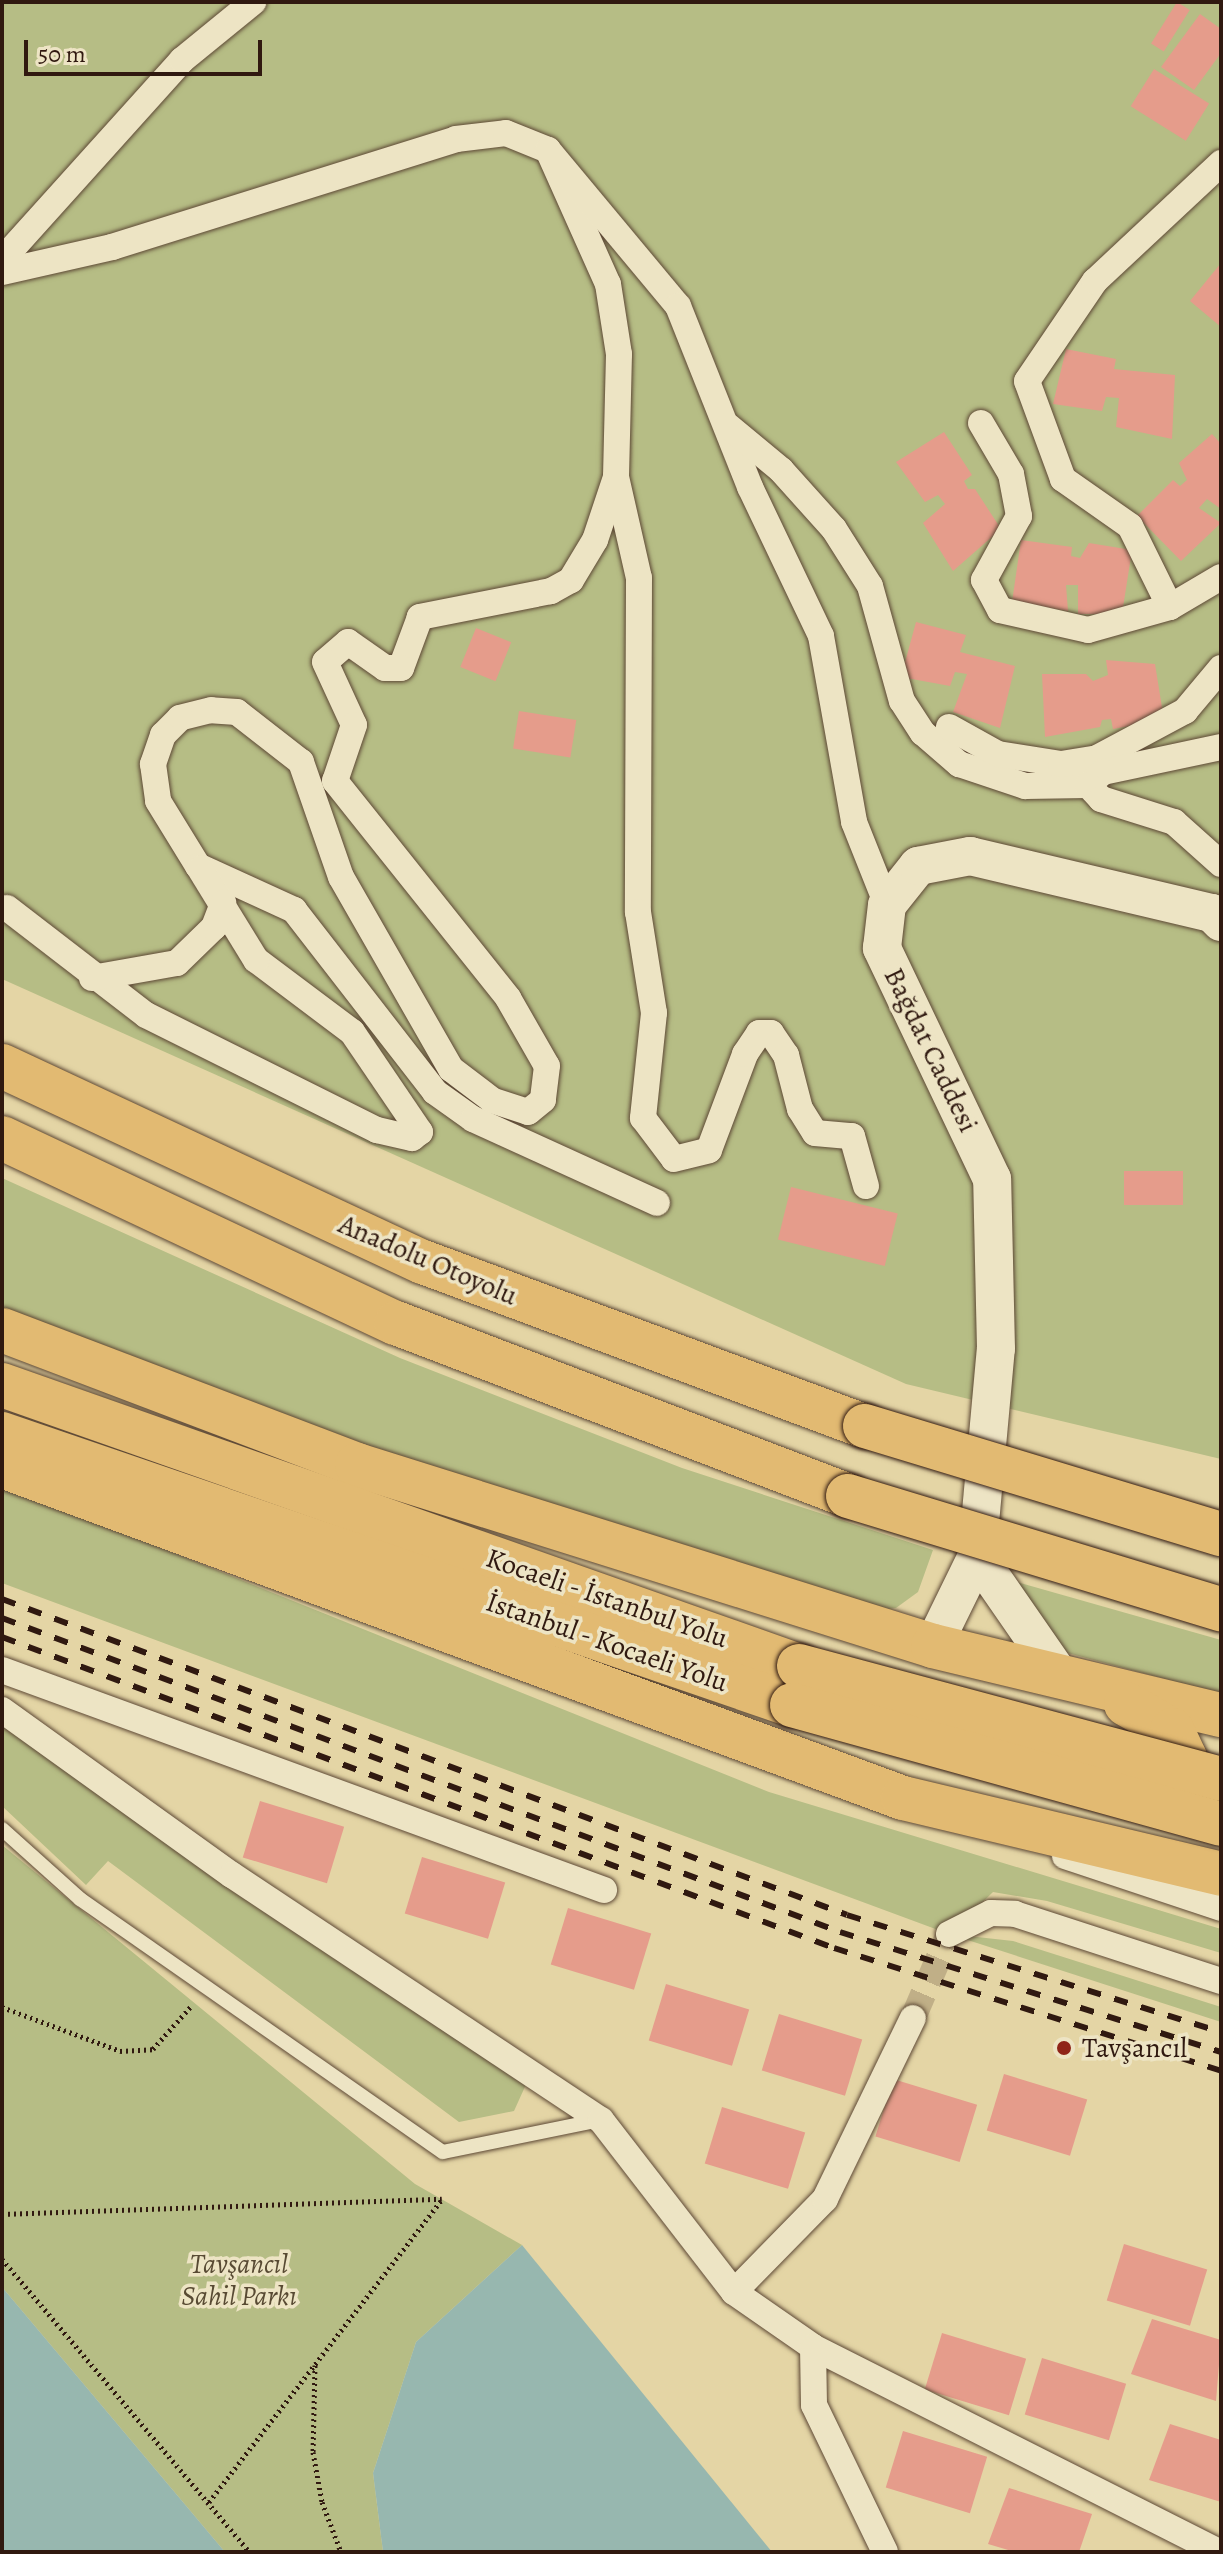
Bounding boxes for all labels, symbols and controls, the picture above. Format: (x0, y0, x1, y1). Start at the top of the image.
scale bar (28, 24, 266, 74)
text: 50 m (38, 38, 86, 70)
street label: Bağdat Caddesi (877, 962, 985, 1138)
street label: Anadolu Otoyolu (334, 1207, 522, 1313)
street label: Kocaeli - İstanbul Yolu (481, 1541, 733, 1655)
street label: İstanbul - Kocaeli Yolu (481, 1585, 733, 1699)
place label: Tavşancıl (1082, 2031, 1187, 2065)
marker: Tavşancıl (1053, 2037, 1075, 2059)
park label: Tavşancıl Sahil Parkı (181, 2247, 297, 2313)

